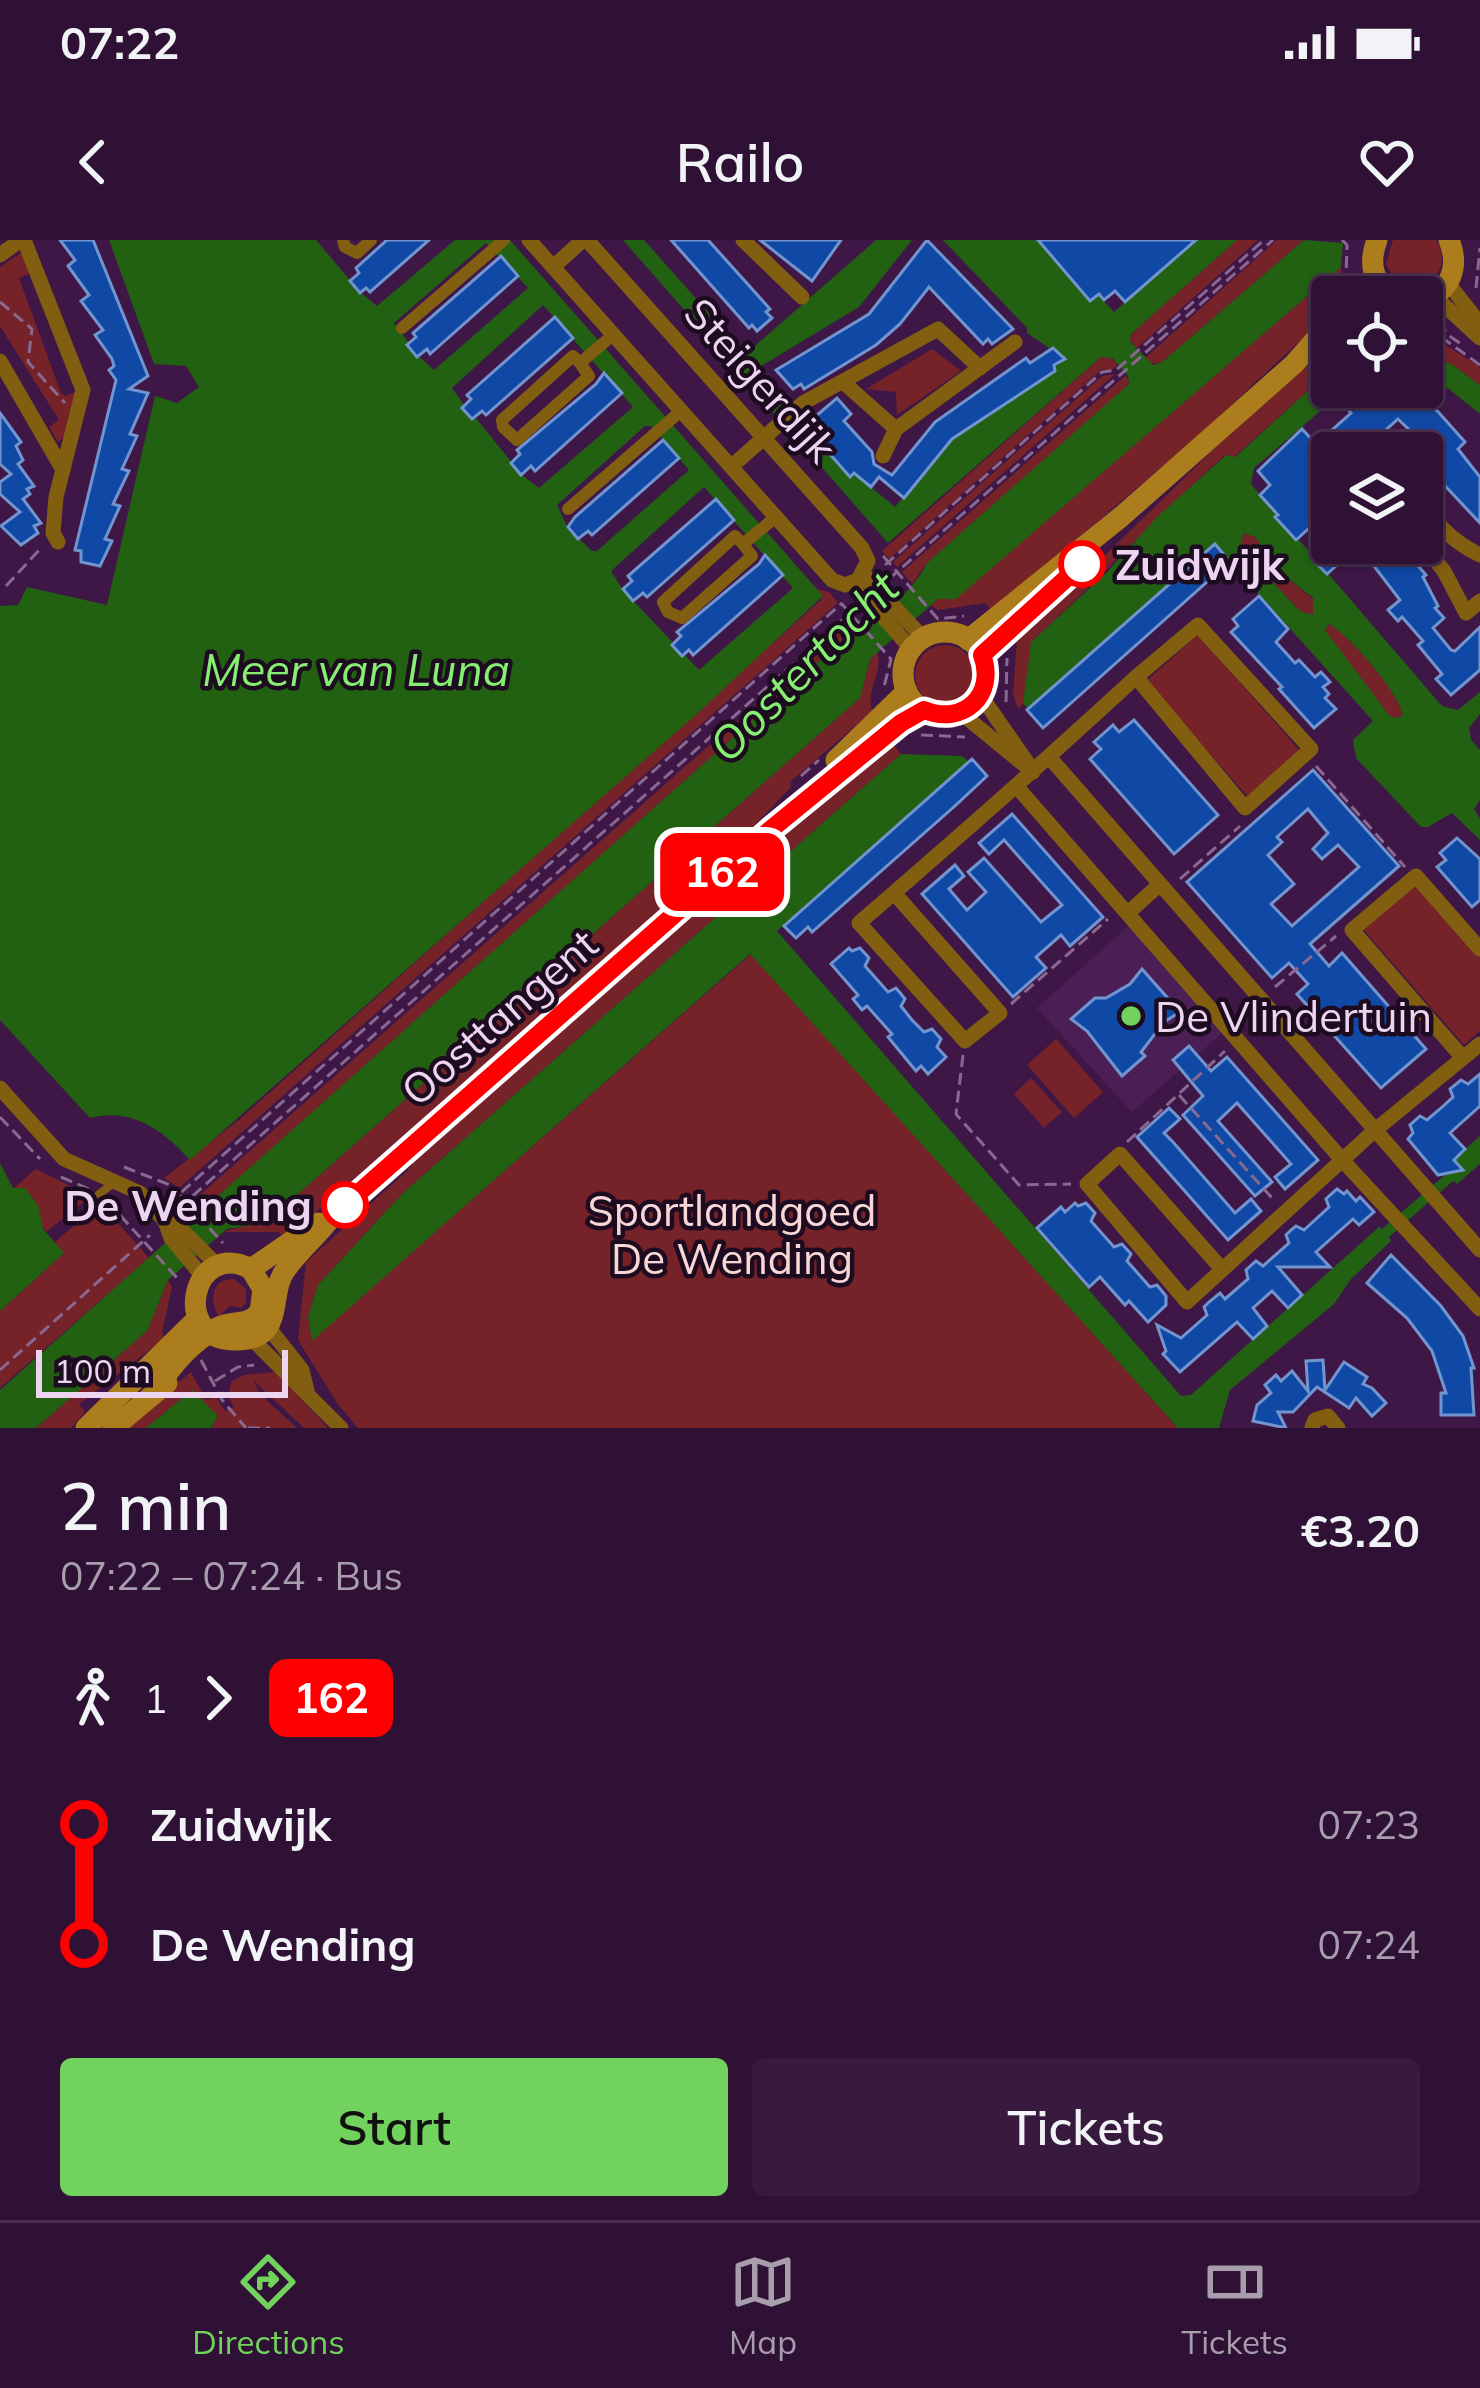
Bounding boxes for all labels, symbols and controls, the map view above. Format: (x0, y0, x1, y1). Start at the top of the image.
text: 07:22 (60, 14, 179, 70)
text: Railo (676, 128, 804, 196)
icon: back (60, 129, 126, 195)
icon: heart (1354, 129, 1420, 195)
map controls (1311, 276, 1443, 564)
button: locate (1311, 276, 1443, 408)
street label: Steigerdijk (673, 287, 849, 474)
button: layers (1311, 432, 1443, 564)
place label: Zuidwijk (1115, 538, 1285, 591)
marker: Zuidwijk (1060, 542, 1104, 586)
water label: Oostertocht (696, 558, 911, 773)
water label: Meer van Luna (202, 641, 510, 697)
line badge: 162 (653, 833, 791, 911)
text: 162 (684, 845, 760, 898)
street label: Oosttangent (390, 917, 608, 1117)
place label: De Vlindertuin (1155, 990, 1432, 1043)
marker: De Vlindertuin (1118, 1003, 1144, 1029)
place label: De Wending (64, 1179, 312, 1232)
marker: De Wending (323, 1183, 367, 1227)
park label: Sportlandgoed De Wending (588, 1184, 876, 1285)
scale bar (36, 1344, 288, 1397)
text: 100 m (54, 1350, 151, 1391)
text: 2 min (60, 1464, 231, 1547)
text: €3.20 (1301, 1502, 1420, 1558)
text: 07:22 – 07:24 · Bus (60, 1551, 403, 1600)
icon: walk (60, 1665, 126, 1731)
icon: forward (185, 1665, 251, 1731)
text: 162 (293, 1671, 369, 1724)
text: 1 (144, 1674, 167, 1723)
text: Zuidwijk (150, 1796, 331, 1852)
text: 07:23 (1318, 1800, 1420, 1849)
text: De Wending (150, 1916, 415, 1972)
text: 07:24 (1318, 1920, 1420, 1969)
button: Start (60, 2058, 728, 2196)
button: Tickets (752, 2058, 1420, 2196)
tab: Directions (192, 2249, 345, 2362)
tab: Map (729, 2249, 797, 2362)
tab: Tickets (1181, 2249, 1288, 2362)

